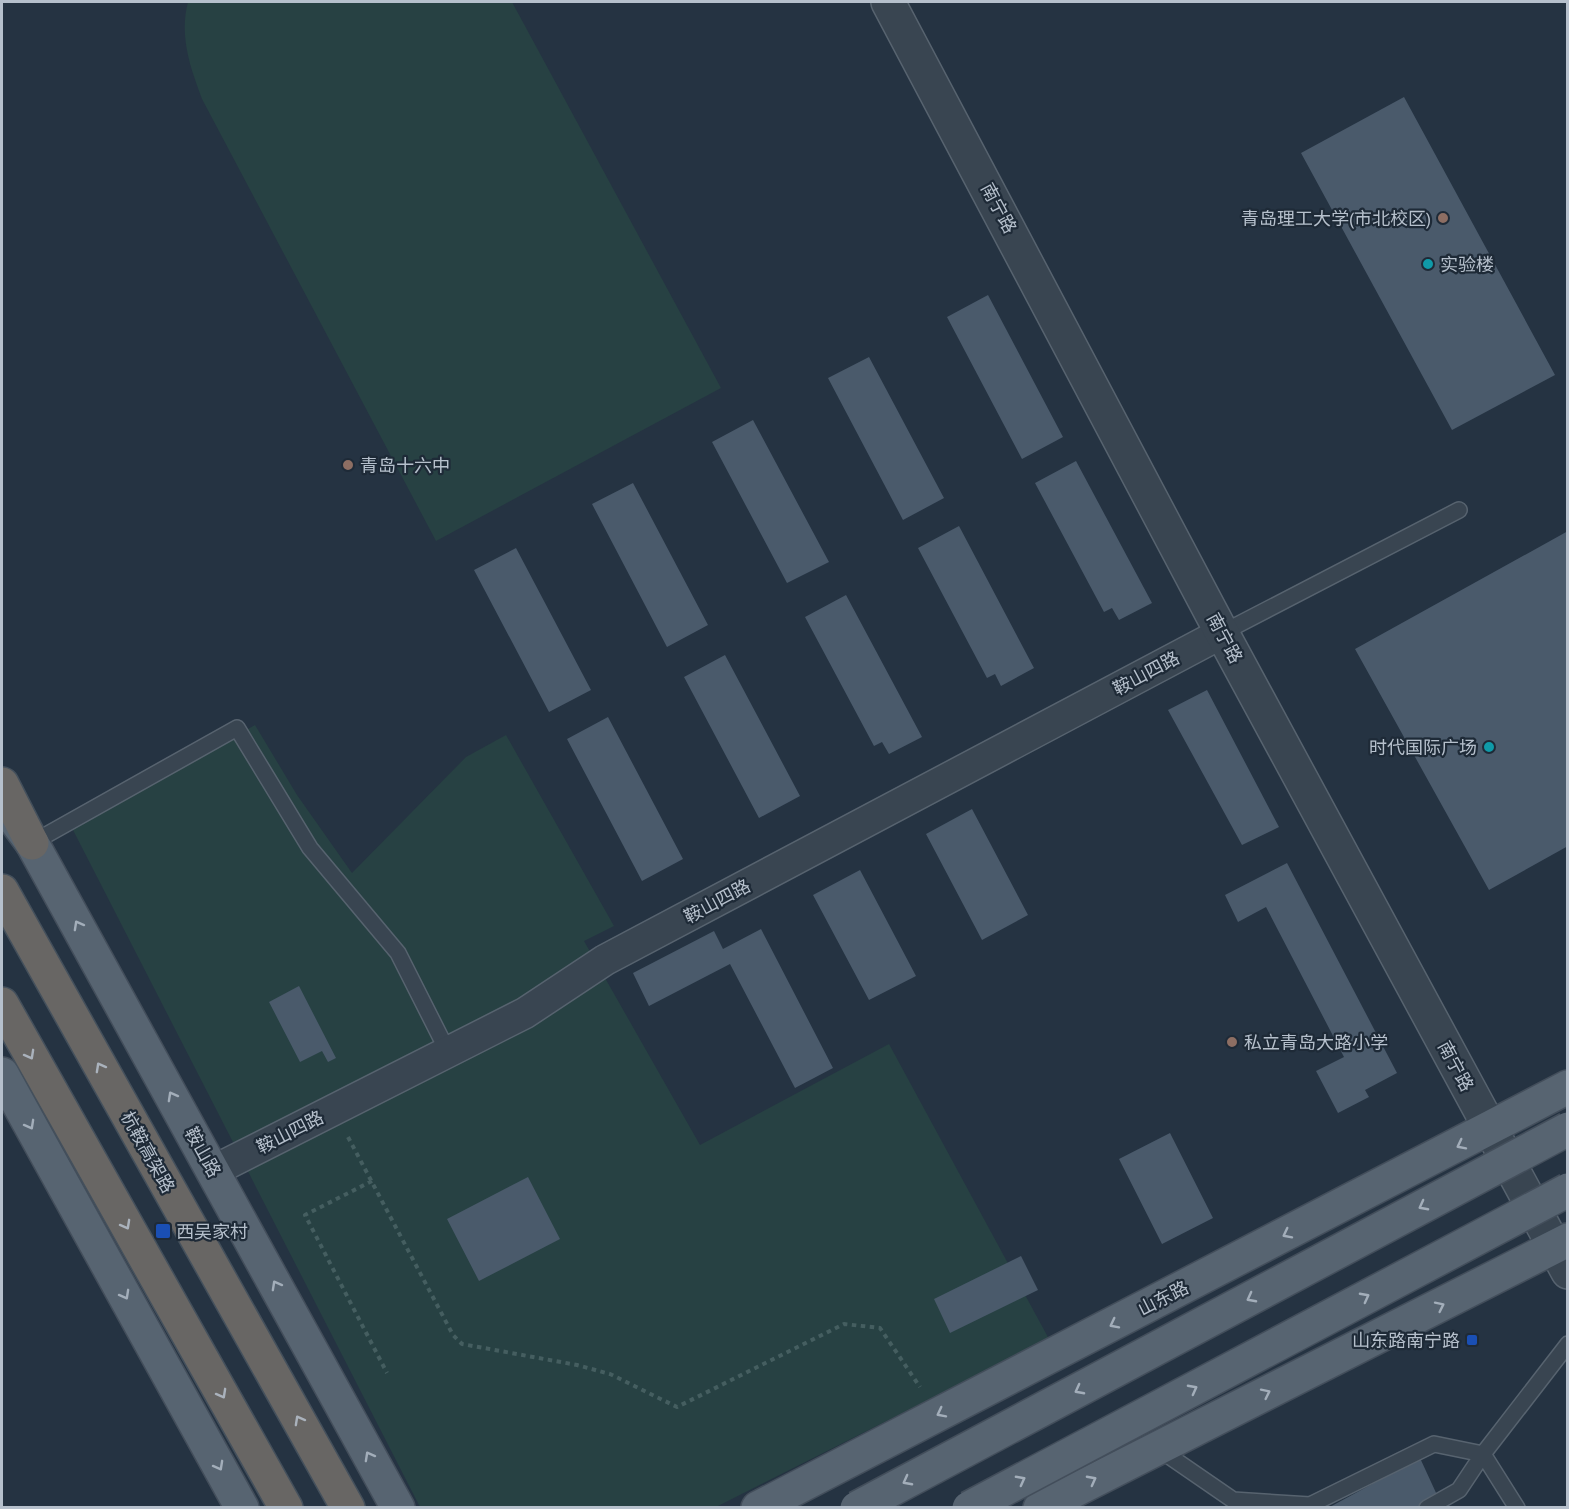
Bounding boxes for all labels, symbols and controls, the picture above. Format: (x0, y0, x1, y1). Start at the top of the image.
street label: 南宁路 (976, 179, 1022, 237)
place label: 青岛理工大学(市北校区) (1241, 207, 1431, 230)
marker: 青岛理工大学(市北校区) (1436, 211, 1450, 225)
place label: 实验楼 (1440, 253, 1494, 276)
marker: 实验楼 (1421, 257, 1435, 271)
place label: 青岛十六中 (360, 454, 450, 477)
marker: 青岛十六中 (341, 458, 355, 472)
street label: 南宁路 (1202, 609, 1248, 667)
street label: 鞍山四路 (1109, 646, 1183, 700)
place label: 时代国际广场 (1369, 736, 1477, 759)
marker: 时代国际广场 (1482, 740, 1496, 754)
street label: 鞍山四路 (680, 874, 754, 928)
one-way arrow (74, 921, 85, 931)
place label: 私立青岛大路小学 (1244, 1031, 1388, 1054)
marker: 私立青岛大路小学 (1225, 1035, 1239, 1049)
street label: 南宁路 (1433, 1037, 1479, 1095)
one-way arrow (23, 1049, 34, 1059)
one-way arrow (96, 1063, 107, 1073)
one-way arrow (168, 1092, 179, 1102)
street label: 鞍山四路 (253, 1105, 327, 1159)
street label: 杭鞍高架路 (116, 1107, 180, 1197)
one-way arrow (23, 1119, 35, 1129)
street label: 鞍山路 (180, 1123, 226, 1181)
one-way arrow (1456, 1138, 1467, 1149)
one-way arrow (1419, 1199, 1429, 1210)
one-way arrow (119, 1218, 130, 1229)
place label: 西吴家村 (176, 1220, 248, 1243)
marker: 西吴家村 (154, 1222, 172, 1240)
one-way arrow (1283, 1227, 1294, 1239)
street label: 山东路 (1134, 1275, 1192, 1321)
one-way arrow (272, 1281, 283, 1292)
one-way arrow (118, 1289, 129, 1300)
one-way arrow (1247, 1291, 1257, 1302)
one-way arrow (1359, 1293, 1369, 1304)
one-way arrow (1434, 1302, 1445, 1313)
one-way arrow (1110, 1317, 1120, 1328)
place label: 山东路南宁路 (1352, 1329, 1460, 1352)
marker: 山东路南宁路 (1465, 1333, 1479, 1347)
one-way arrow (1074, 1382, 1085, 1394)
one-way arrow (1187, 1385, 1197, 1396)
one-way arrow (215, 1388, 226, 1398)
one-way arrow (1259, 1388, 1270, 1400)
one-way arrow (936, 1406, 947, 1417)
one-way arrow (295, 1416, 306, 1426)
one-way arrow (365, 1452, 377, 1463)
one-way arrow (212, 1460, 224, 1470)
one-way arrow (903, 1474, 913, 1485)
one-way arrow (1014, 1476, 1025, 1487)
one-way arrow (1085, 1476, 1096, 1488)

